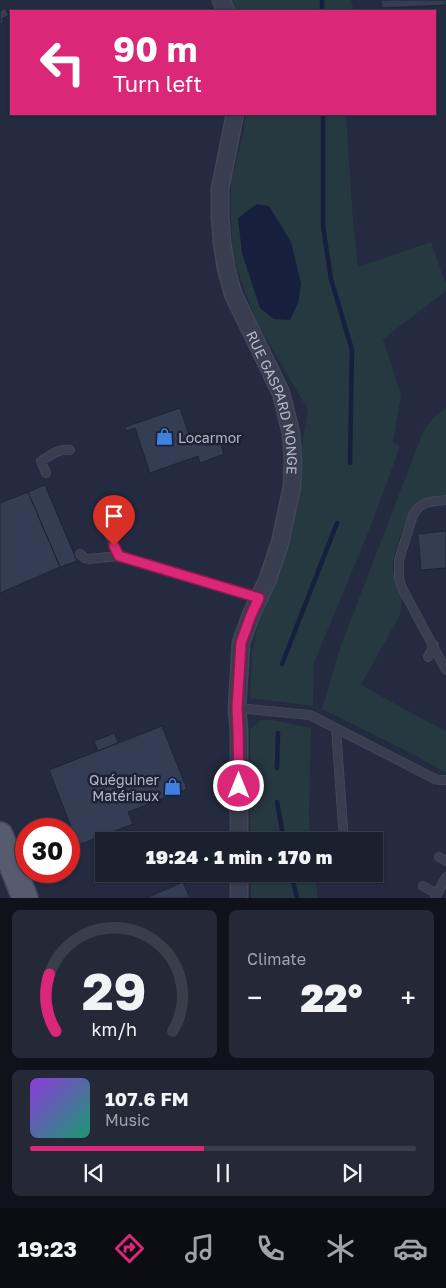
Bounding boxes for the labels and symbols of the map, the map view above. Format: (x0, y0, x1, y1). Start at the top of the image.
street label: RUE GASPARD MONGE (243, 328, 302, 475)
shop icon: Locarmor (154, 427, 174, 447)
place label: Locarmor (178, 429, 242, 446)
pin (93, 495, 135, 546)
position arrow (212, 759, 264, 811)
place label: Quéguiner Matériaux (89, 771, 160, 804)
shop icon: Quéguiner Matériaux (163, 777, 183, 797)
speed limit sign: 30 (15, 818, 80, 883)

